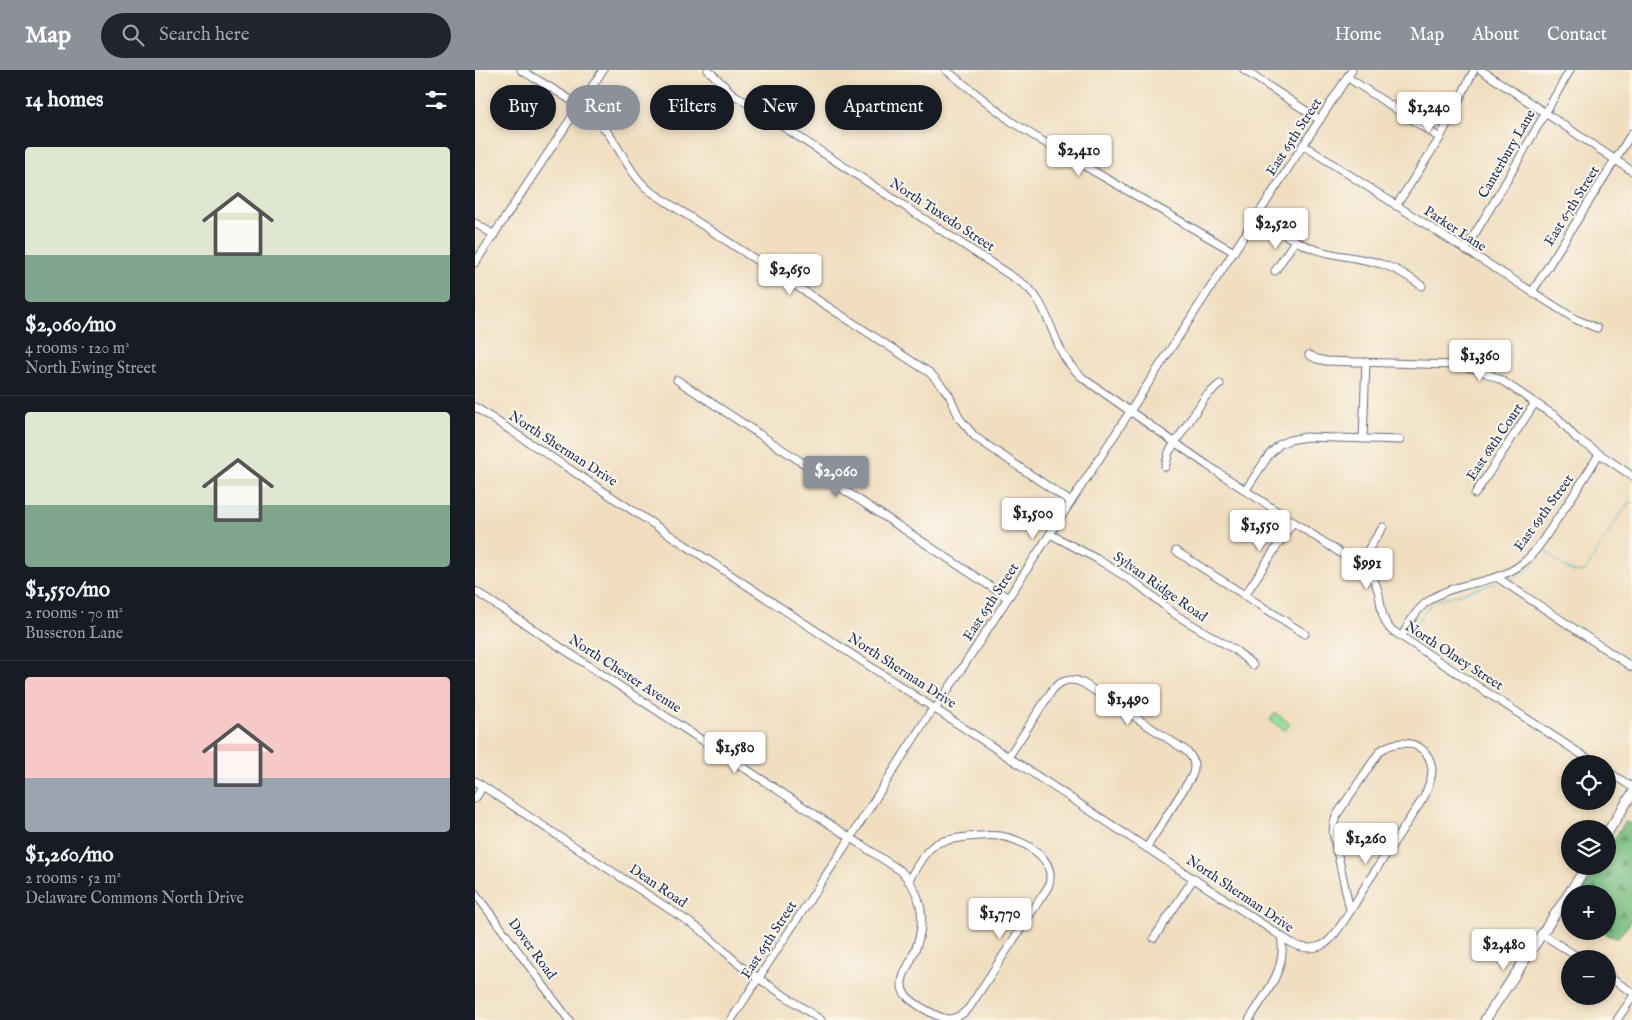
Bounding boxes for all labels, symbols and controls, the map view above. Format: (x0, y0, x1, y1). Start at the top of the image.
search box (101, 13, 451, 58)
text: Map (25, 20, 71, 51)
icon: search (119, 21, 147, 49)
text: Search here (159, 23, 250, 47)
text: Home (1335, 24, 1382, 47)
text: Map (1410, 24, 1444, 47)
text: About (1472, 24, 1519, 47)
text: Contact (1547, 24, 1607, 47)
chip: Buy (490, 85, 556, 130)
chip: Rent (566, 85, 640, 130)
chip: Filters (650, 85, 734, 130)
chip: New (744, 85, 815, 130)
chip: Apartment (825, 85, 942, 130)
icon: filters (422, 86, 450, 114)
text: 14 homes (25, 87, 103, 114)
pin: $1,240 (1388, 92, 1470, 134)
street label: East 65th Street (1262, 94, 1326, 179)
text: $1,240 (1408, 98, 1450, 118)
street label: Canterbury Lane (1474, 106, 1540, 202)
pin: $2,410 (1038, 134, 1120, 177)
text: $2,410 (1058, 141, 1100, 161)
street label: East 67th Street (1540, 162, 1604, 249)
street label: North Tuxedo Street (886, 174, 998, 256)
icon: home (193, 179, 283, 269)
street label: Parker Lane (1420, 202, 1490, 256)
pin: $2,520 (1235, 208, 1317, 250)
text: $2,520 (1255, 214, 1297, 234)
pin: $2,650 (749, 254, 831, 296)
text: $2,650 (770, 260, 810, 280)
text: $2,060/mo (25, 312, 116, 339)
text: 4 rooms · 120 m² (25, 339, 130, 359)
pin: $1,360 (1439, 340, 1521, 382)
text: $1,360 (1460, 346, 1500, 366)
text: North Ewing Street (25, 359, 156, 379)
street label: East 68th Court (1462, 400, 1528, 484)
street label: North Sherman Drive (505, 407, 621, 491)
icon: home (193, 445, 283, 535)
pin: $2,060 (795, 456, 877, 498)
text: $2,060 (814, 462, 858, 482)
street label: East 69th Street (1510, 471, 1578, 555)
pin: $1,500 (992, 498, 1074, 540)
text: $1,500 (1013, 504, 1053, 524)
pin: $1,550 (1219, 510, 1301, 552)
text: $1,550 (1241, 516, 1279, 536)
street label: Sylvan Ridge Road (1110, 548, 1211, 626)
pin: $991 (1337, 548, 1397, 590)
text: $991 (1353, 554, 1381, 574)
street label: East 65th Street (959, 559, 1023, 644)
text: $1,550/mo (25, 577, 110, 604)
text: 2 rooms · 70 m² (25, 604, 123, 624)
street label: North Olney Street (1401, 617, 1507, 695)
text: Busseron Lane (25, 624, 123, 644)
street label: North Sherman Drive (844, 629, 960, 713)
street label: North Chester Avenue (565, 631, 685, 717)
pin: $1,490 (1087, 684, 1169, 726)
text: $1,490 (1107, 690, 1149, 710)
icon: home (193, 710, 283, 800)
pin: $1,580 (694, 732, 776, 774)
text: $1,580 (715, 738, 755, 758)
map controls (1561, 755, 1616, 1005)
button: locate (1561, 755, 1616, 810)
button: layers (1561, 820, 1616, 875)
pin: $1,260 (1325, 822, 1407, 865)
text: $1,260 (1345, 829, 1387, 849)
text: $1,260/mo (25, 842, 114, 869)
street label: North Sherman Drive (1183, 851, 1298, 937)
street label: Dean Road (626, 860, 691, 912)
text: 2 rooms · 52 m² (25, 869, 121, 889)
button: + (1561, 885, 1616, 940)
text: Delaware Commons North Drive (25, 889, 244, 909)
street label: East 65th Street (737, 897, 801, 982)
pin: $1,770 (959, 898, 1041, 940)
text: $1,770 (979, 904, 1021, 924)
street label: Dover Road (504, 915, 560, 983)
pin: $2,480 (1463, 928, 1545, 971)
text: $2,480 (1483, 935, 1525, 955)
button: − (1561, 950, 1616, 1005)

